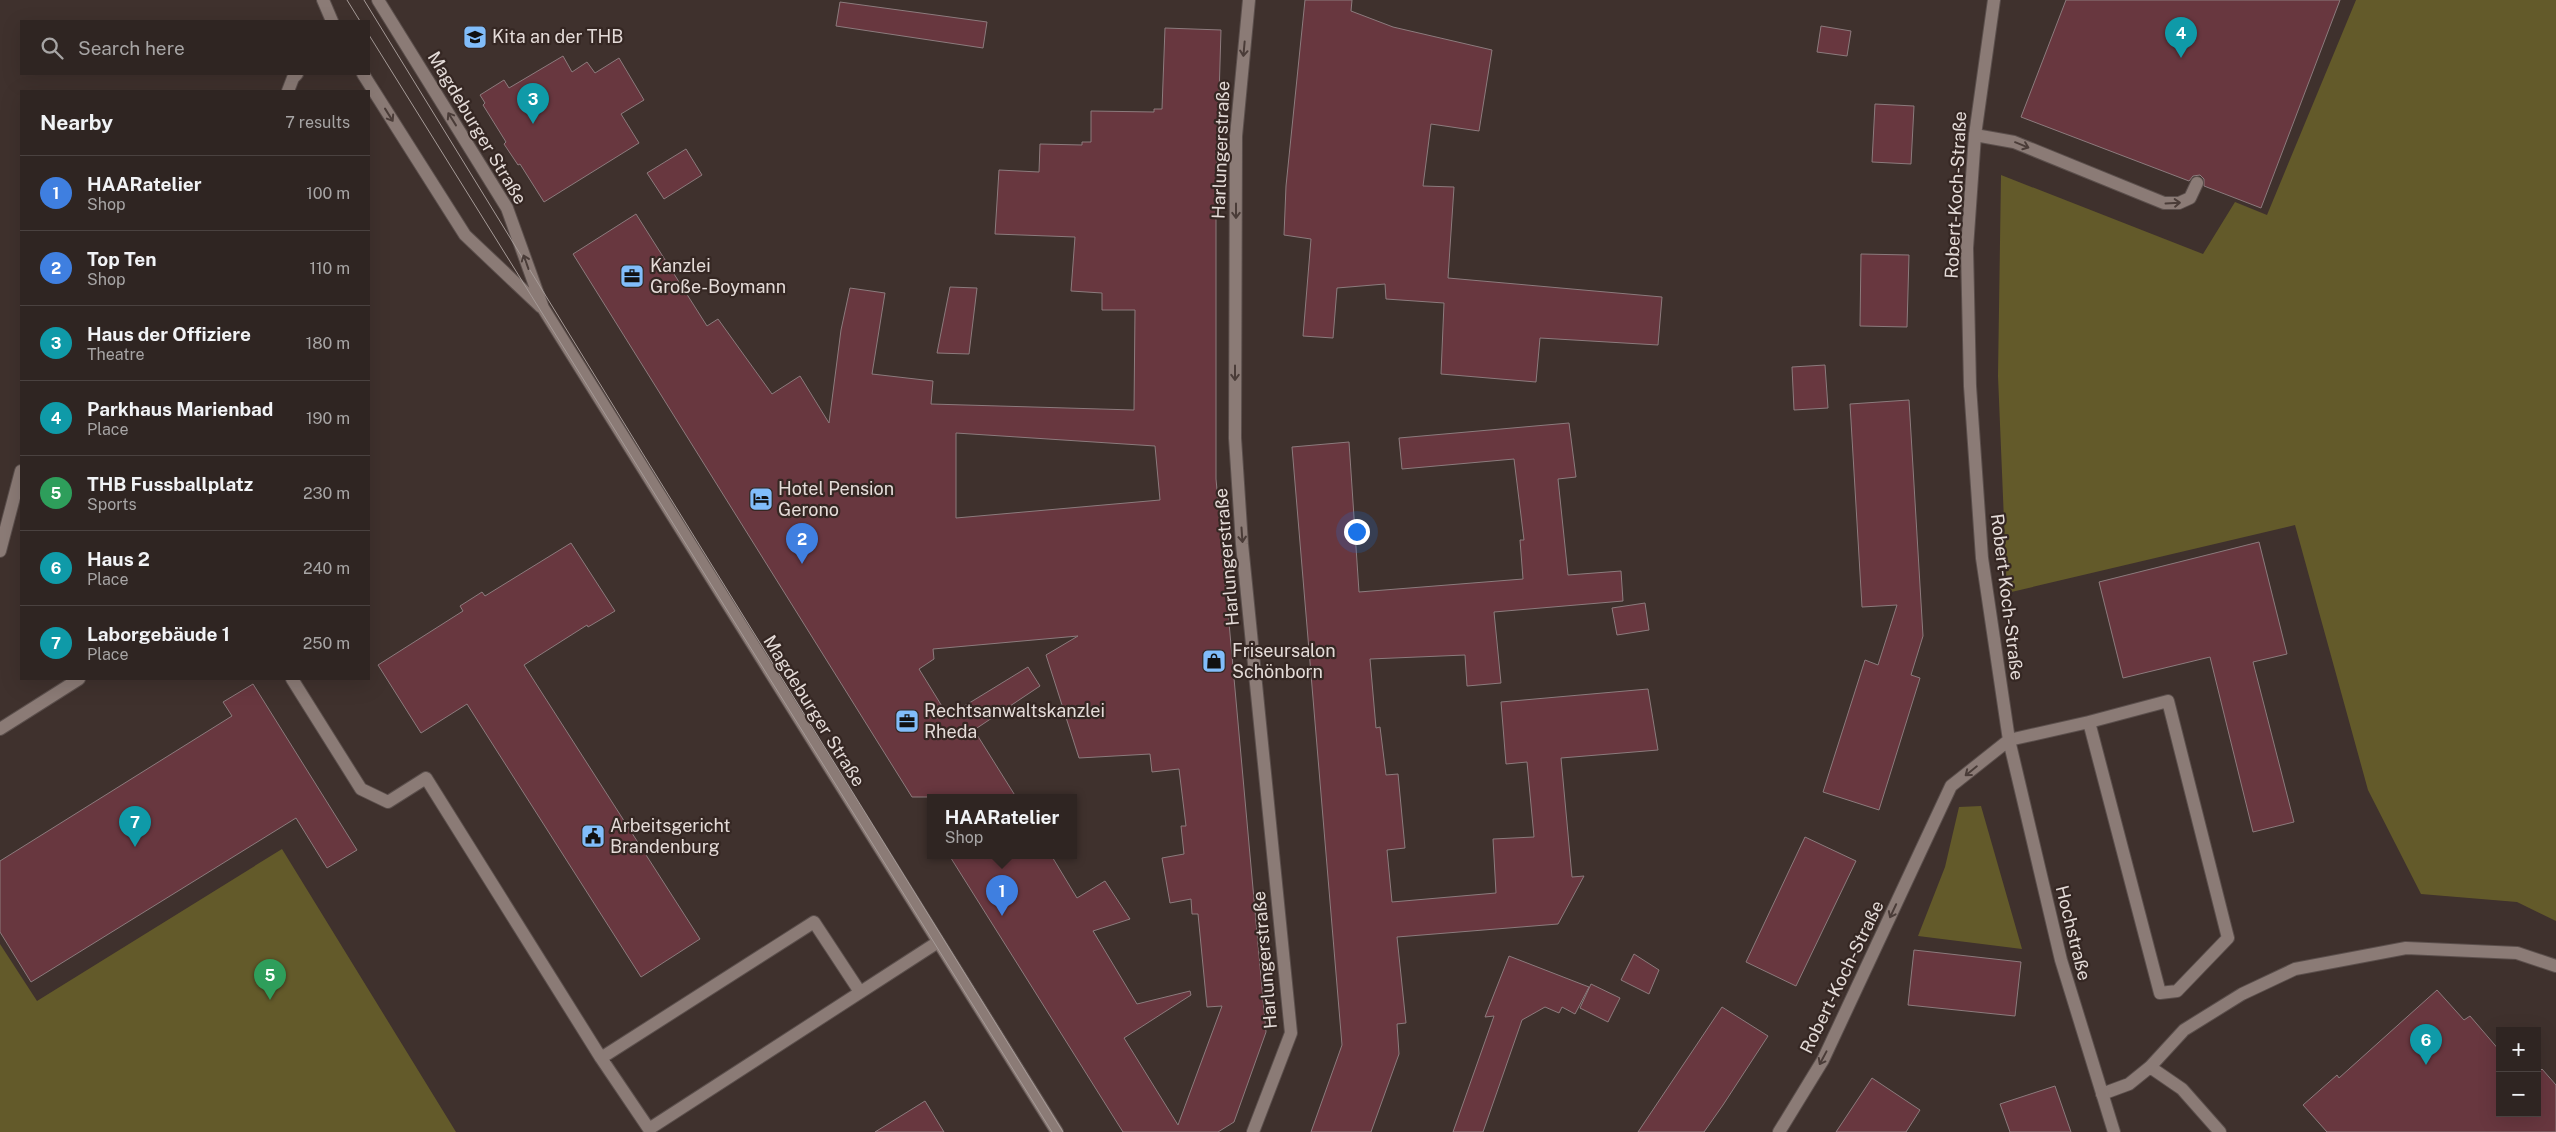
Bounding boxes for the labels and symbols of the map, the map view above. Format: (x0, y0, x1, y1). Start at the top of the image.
pin: 4 (2165, 17, 2197, 58)
school or university icon: Kita an der THB (462, 24, 488, 50)
place label: Kita an der THB (492, 26, 623, 47)
one-way arrow (1239, 40, 1249, 56)
street label: Magdeburger Straße (424, 48, 531, 208)
street label: Harlungerstraße (1208, 81, 1233, 219)
pin: 3 (517, 83, 549, 124)
one-way arrow (384, 108, 395, 122)
street label: Robert-Koch-Straße (1941, 111, 1970, 279)
one-way arrow (446, 112, 457, 126)
one-way arrow (2014, 141, 2029, 151)
one-way arrow (2165, 198, 2181, 207)
one-way arrow (1231, 202, 1241, 218)
one-way arrow (521, 255, 530, 271)
place label: Kanzlei Große-Boymann (650, 255, 786, 297)
office icon: Kanzlei Große-Boymann (619, 263, 645, 289)
one-way arrow (1230, 364, 1240, 381)
place label: Hotel Pension Gerono (778, 478, 894, 520)
hotel icon: Hotel Pension Gerono (748, 486, 774, 512)
street label: Harlungerstraße (1210, 487, 1243, 627)
street label: Robert-Koch-Straße (1987, 512, 2028, 681)
your location (1344, 519, 1370, 545)
pin: 2 (786, 523, 818, 564)
one-way arrow (1237, 527, 1246, 543)
street label: Magdeburger Straße (759, 631, 870, 790)
place label: Friseursalon Schönborn (1232, 640, 1336, 682)
shop icon: Friseursalon Schönborn (1201, 648, 1227, 674)
place label: Rechtsanwaltskanzlei Rheda (924, 700, 1105, 742)
office icon: Rechtsanwaltskanzlei Rheda (894, 708, 920, 734)
one-way arrow (1964, 765, 1977, 776)
pin: 7 (119, 806, 151, 847)
place label: Arbeitsgericht Brandenburg (610, 815, 731, 857)
public building icon: Arbeitsgericht Brandenburg (580, 823, 606, 849)
pin: 1 (986, 875, 1018, 916)
street label: Hochstraße (2052, 883, 2095, 983)
street label: Harlungerstraße (1248, 890, 1281, 1030)
street label: Robert-Koch-Straße (1795, 897, 1888, 1057)
one-way arrow (1888, 903, 1898, 918)
pin: 5 (254, 959, 286, 1000)
pin: 6 (2410, 1024, 2442, 1065)
one-way arrow (1818, 1050, 1827, 1065)

